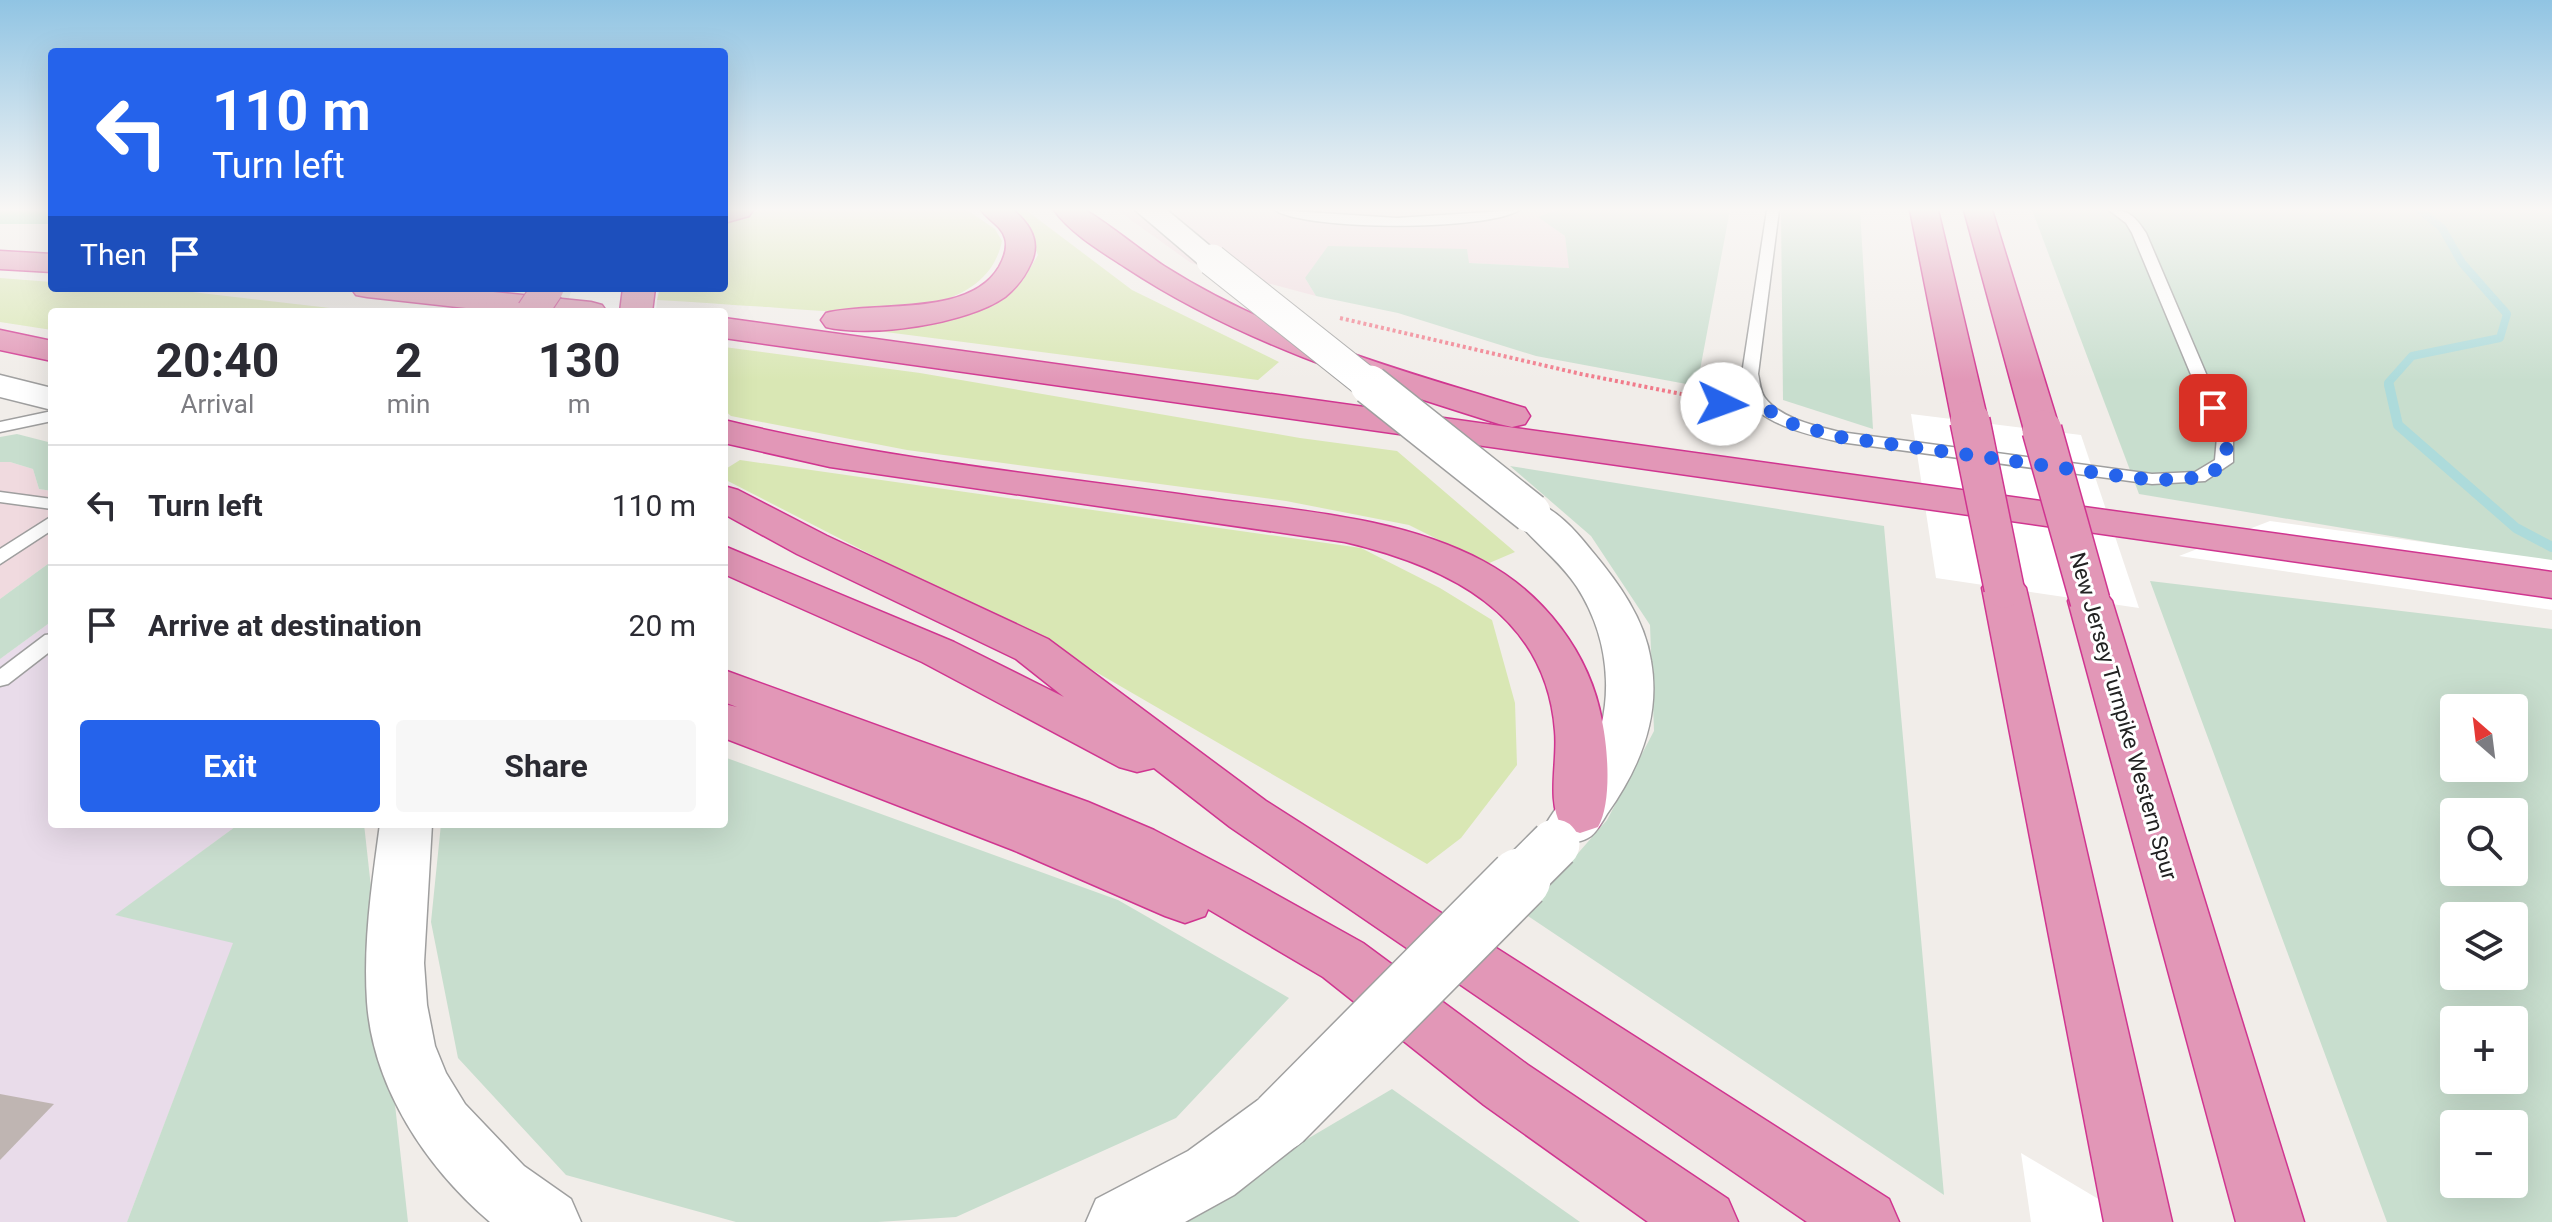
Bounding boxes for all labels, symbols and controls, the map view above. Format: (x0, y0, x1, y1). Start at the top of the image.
text: 110 m (212, 78, 371, 144)
icon: left (80, 80, 184, 184)
text: Turn left (212, 145, 345, 187)
icon: arrive (163, 232, 207, 276)
text: Then (80, 237, 147, 272)
text: 20:40 (156, 332, 279, 389)
text: 2 (395, 332, 422, 389)
text: 130 (538, 332, 620, 389)
position arrow (1680, 362, 1764, 446)
pin (2179, 374, 2247, 442)
icon: arrive (2191, 386, 2235, 430)
text: Arrival (181, 389, 254, 419)
text: min (387, 389, 430, 419)
text: m (568, 389, 591, 419)
icon: left (80, 483, 124, 527)
text: Turn left (148, 488, 263, 523)
text: 110 m (612, 488, 696, 523)
street label: New Jersey Turnpike Western Spur (2065, 549, 2182, 883)
icon: arrive (80, 603, 124, 647)
text: Arrive at destination (148, 608, 422, 643)
text: 20 m (629, 608, 696, 643)
north arrow (2440, 694, 2528, 782)
map controls (2440, 694, 2528, 1198)
button: Exit (80, 720, 380, 812)
button: Share (396, 720, 696, 812)
button: search (2440, 798, 2528, 886)
button: layers (2440, 902, 2528, 990)
button: + (2440, 1006, 2528, 1094)
button: − (2440, 1110, 2528, 1198)

